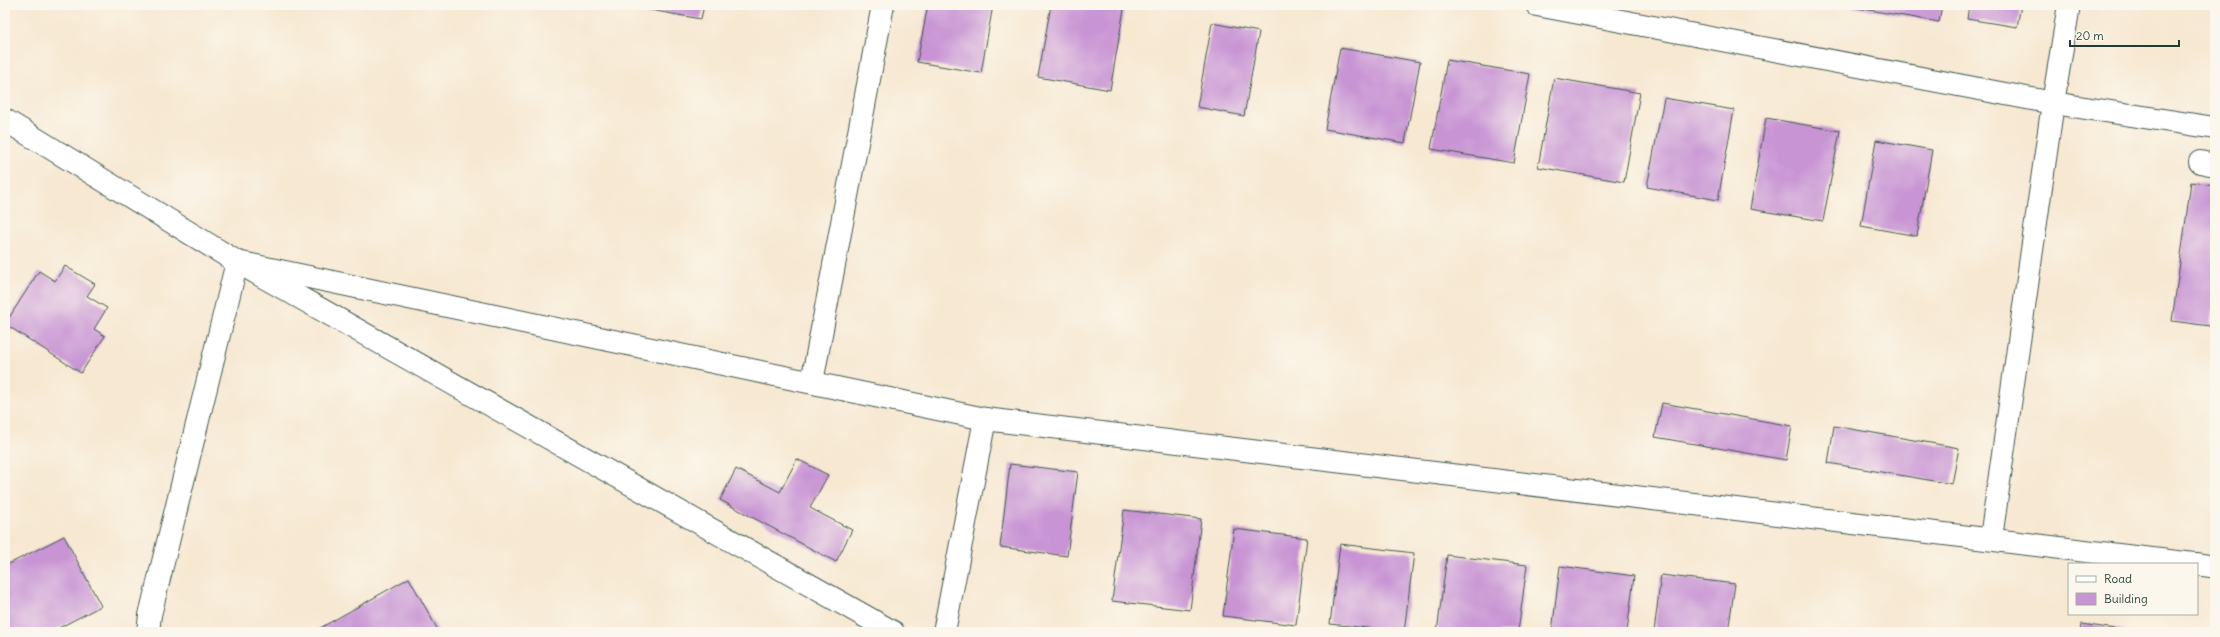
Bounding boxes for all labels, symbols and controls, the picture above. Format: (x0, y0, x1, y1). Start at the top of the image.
scale bar (2070, 22, 2179, 48)
text: 20 m (2076, 28, 2104, 43)
legend (2068, 563, 2198, 615)
text: Road (2104, 571, 2132, 586)
text: Building (2104, 591, 2148, 606)

